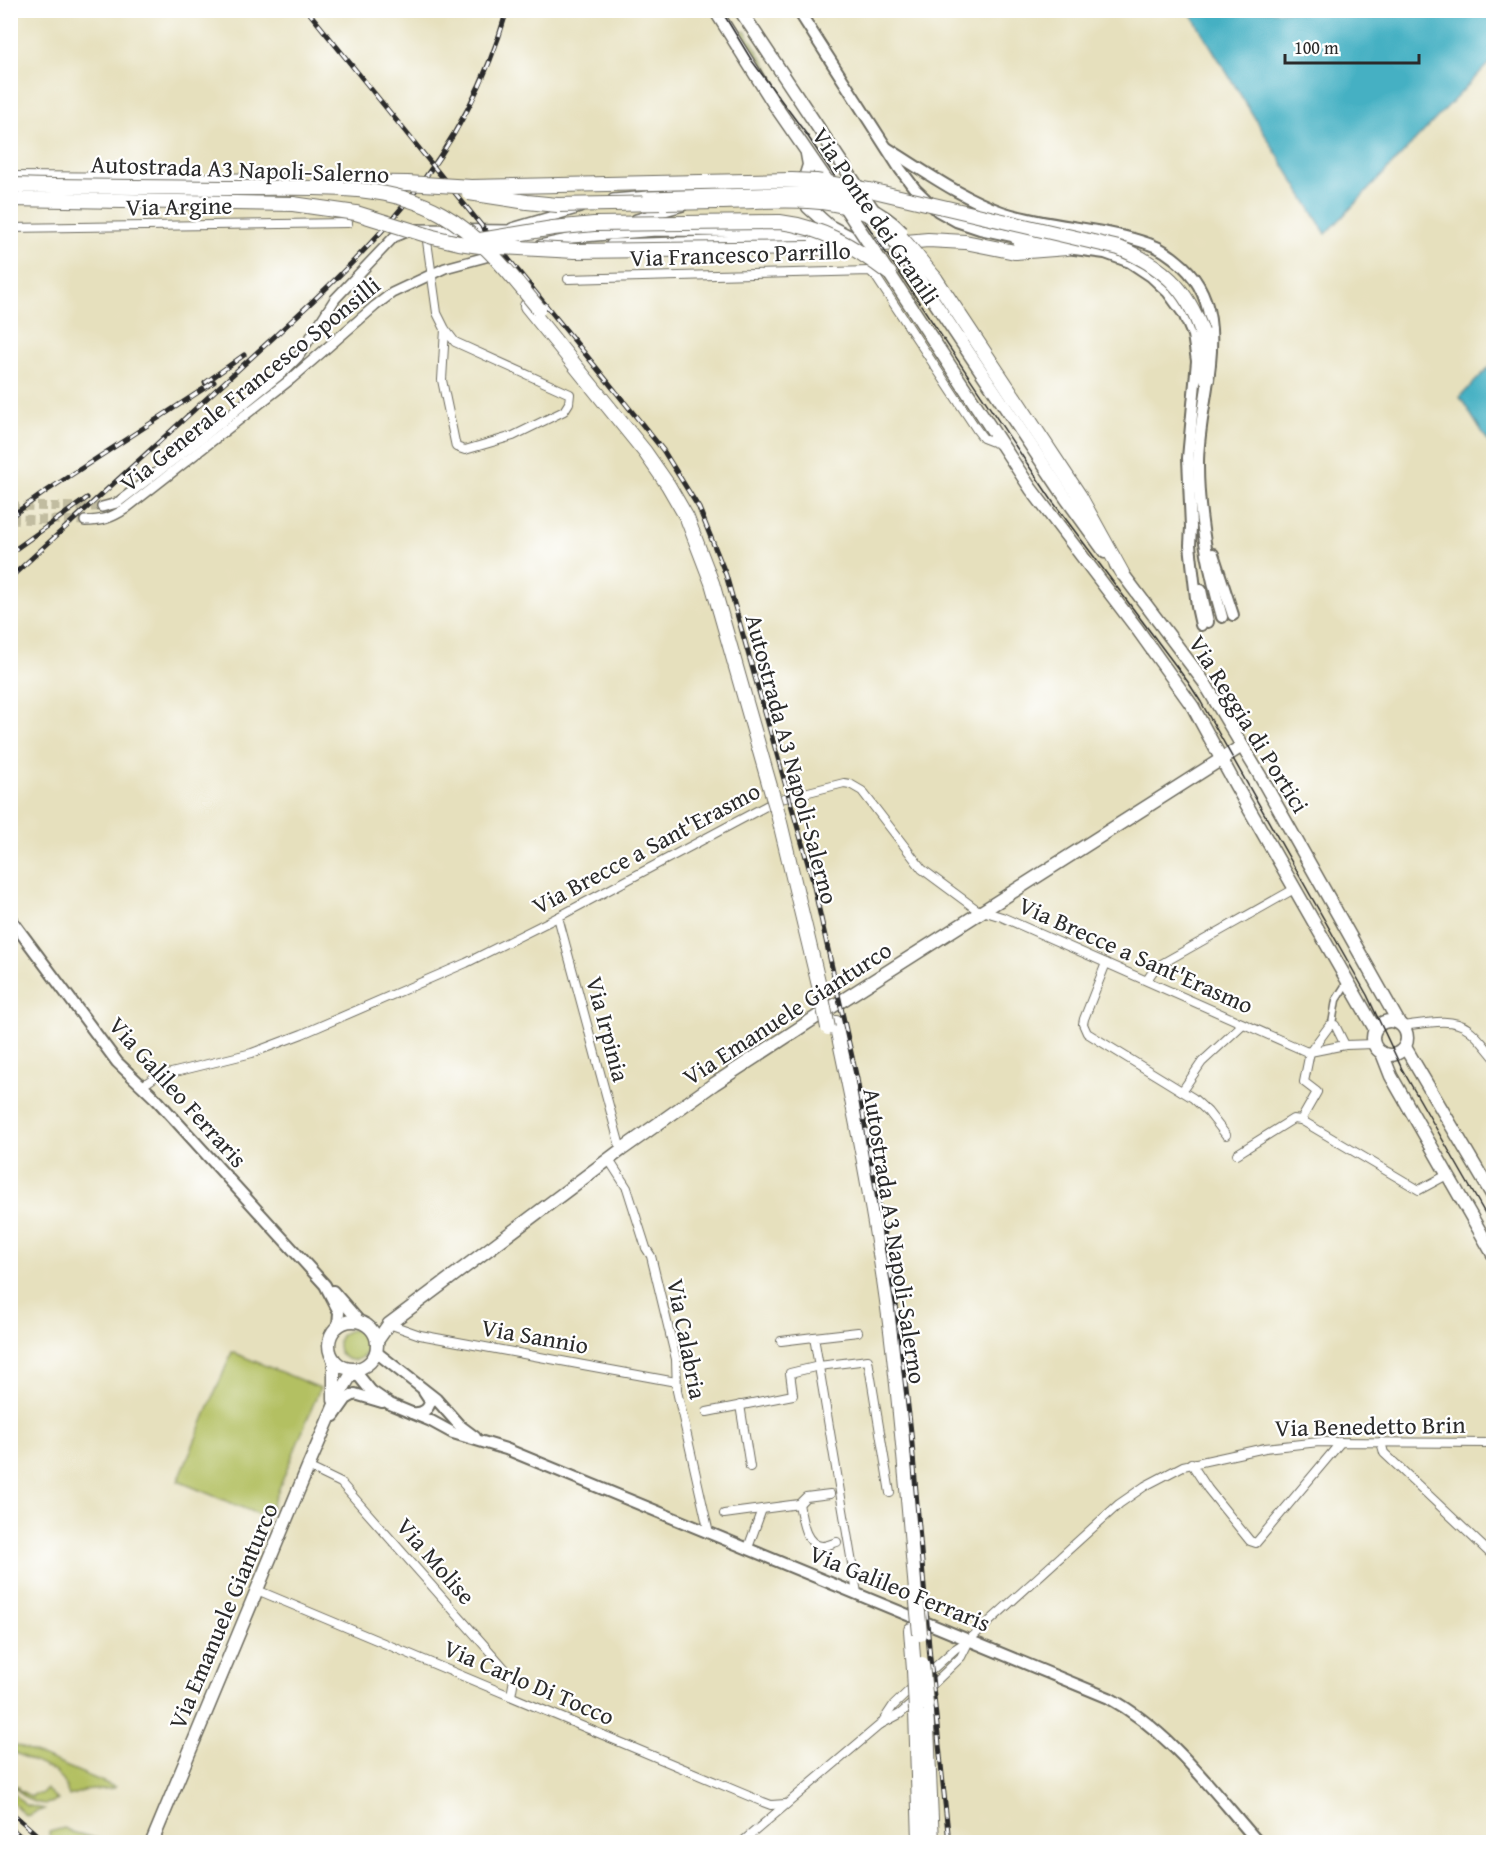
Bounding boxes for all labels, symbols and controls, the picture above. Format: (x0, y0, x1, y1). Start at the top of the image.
scale bar (1285, 27, 1418, 65)
text: 100 m (1294, 34, 1339, 61)
street label: Via Ponte dei Granili (803, 120, 949, 312)
street label: Autostrada A3 Napoli-Salerno (90, 146, 390, 192)
street label: Via Argine (125, 188, 233, 224)
street label: Via Francesco Parrillo (629, 233, 851, 275)
street label: Via Generale Francesco Sponsilli (112, 268, 388, 500)
street label: Autostrada A3 Napoli-Salerno (736, 610, 848, 908)
street label: Via Reggia di Portici (1180, 628, 1318, 820)
street label: Via Brecce a Sant'Erasmo (526, 773, 766, 923)
street label: Via Brecce a Sant'Erasmo (1013, 887, 1259, 1023)
street label: Via Emanuele Gianturco (676, 932, 898, 1094)
street label: Via Irpinia (577, 972, 639, 1086)
street label: Via Galileo Ferraris (101, 1009, 255, 1175)
street label: Autostrada A3 Napoli-Salerno (854, 1086, 936, 1386)
street label: Via Calabria (658, 1276, 716, 1403)
street label: Via Sannio (479, 1309, 591, 1363)
street label: Via Benedetto Brin (1274, 1407, 1466, 1445)
street label: Via Emanuele Gianturco (159, 1497, 287, 1735)
street label: Via Molise (388, 1510, 484, 1612)
street label: Via Galileo Ferraris (804, 1536, 996, 1640)
street label: Via Carlo Di Tocco (438, 1630, 620, 1734)

